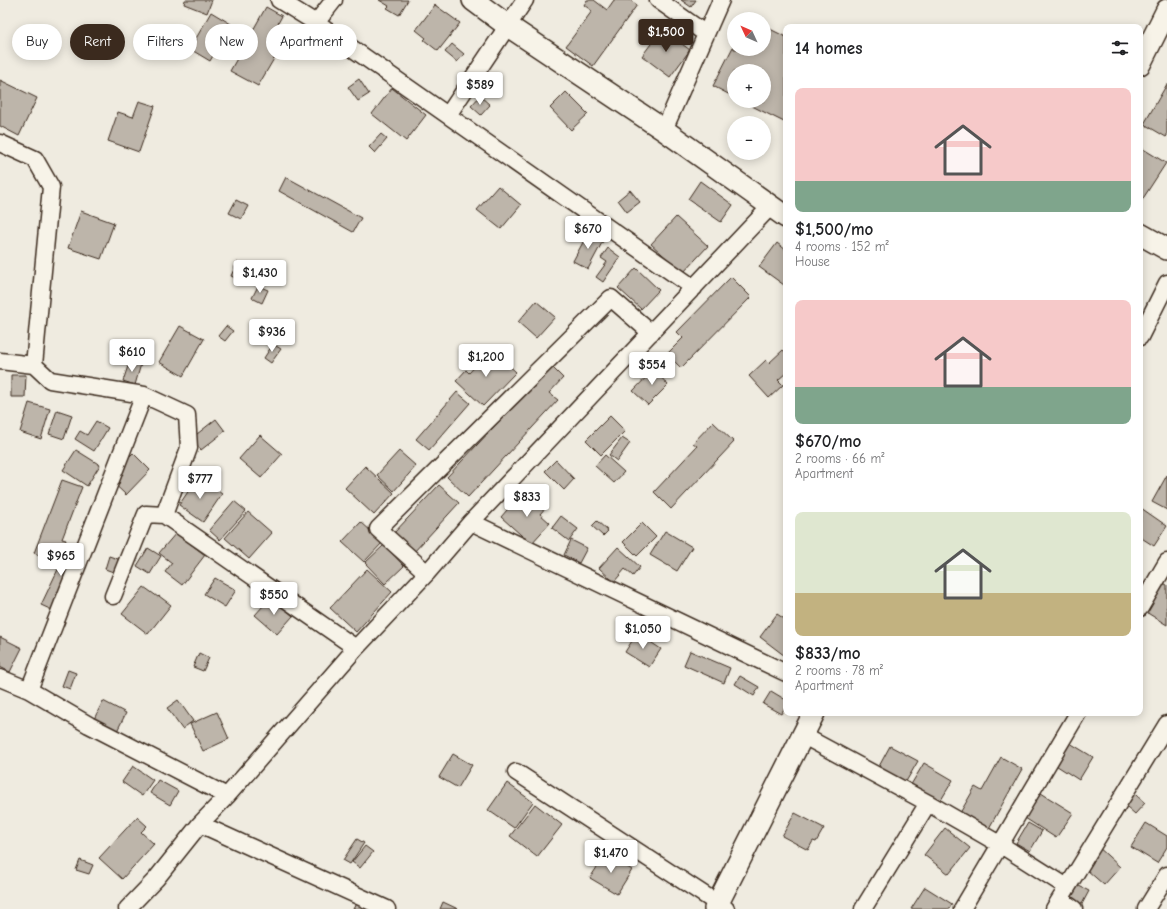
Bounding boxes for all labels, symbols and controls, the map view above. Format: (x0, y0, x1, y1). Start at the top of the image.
north arrow (727, 12, 771, 56)
map controls (727, 12, 771, 160)
pin: $1,500 (633, 19, 699, 53)
chip: Buy (12, 24, 62, 60)
chip: Rent (70, 24, 125, 60)
chip: Filters (133, 24, 197, 60)
chip: New (205, 24, 258, 60)
chip: Apartment (266, 24, 357, 60)
text: $1,500 (647, 24, 685, 39)
icon: filters (1109, 37, 1131, 59)
text: 14 homes (795, 39, 862, 58)
button: + (727, 64, 771, 108)
pin: $589 (456, 72, 504, 106)
text: $589 (466, 77, 494, 92)
icon: home (927, 114, 999, 186)
button: − (727, 116, 771, 160)
pin: $670 (564, 216, 612, 250)
text: $1,500/mo (795, 220, 873, 239)
text: $670 (574, 221, 602, 236)
text: 4 rooms · 152 m² (795, 239, 889, 254)
text: House (795, 254, 830, 269)
pin: $1,430 (227, 260, 293, 294)
text: $1,430 (242, 265, 278, 280)
pin: $936 (248, 319, 296, 353)
text: $936 (258, 324, 286, 339)
icon: home (927, 326, 999, 398)
pin: $610 (108, 339, 156, 373)
text: $610 (118, 344, 146, 359)
pin: $1,200 (453, 344, 519, 378)
text: $1,200 (468, 349, 504, 364)
pin: $554 (628, 352, 676, 386)
text: $554 (638, 357, 666, 372)
text: $670/mo (795, 432, 861, 451)
text: 2 rooms · 66 m² (795, 451, 884, 466)
pin: $777 (176, 466, 224, 500)
text: Apartment (795, 466, 853, 481)
text: $777 (187, 471, 213, 486)
pin: $833 (503, 484, 551, 518)
text: $833 (513, 489, 541, 504)
icon: home (927, 538, 999, 610)
pin: $965 (37, 543, 85, 577)
text: $965 (47, 548, 75, 563)
pin: $550 (250, 582, 298, 616)
text: $550 (259, 587, 289, 602)
pin: $1,050 (610, 616, 676, 650)
text: $1,050 (624, 621, 662, 636)
text: $833/mo (795, 644, 860, 663)
text: 2 rooms · 78 m² (795, 663, 883, 678)
text: Apartment (795, 678, 853, 693)
pin: $1,470 (578, 840, 644, 874)
text: $1,470 (594, 845, 628, 860)

